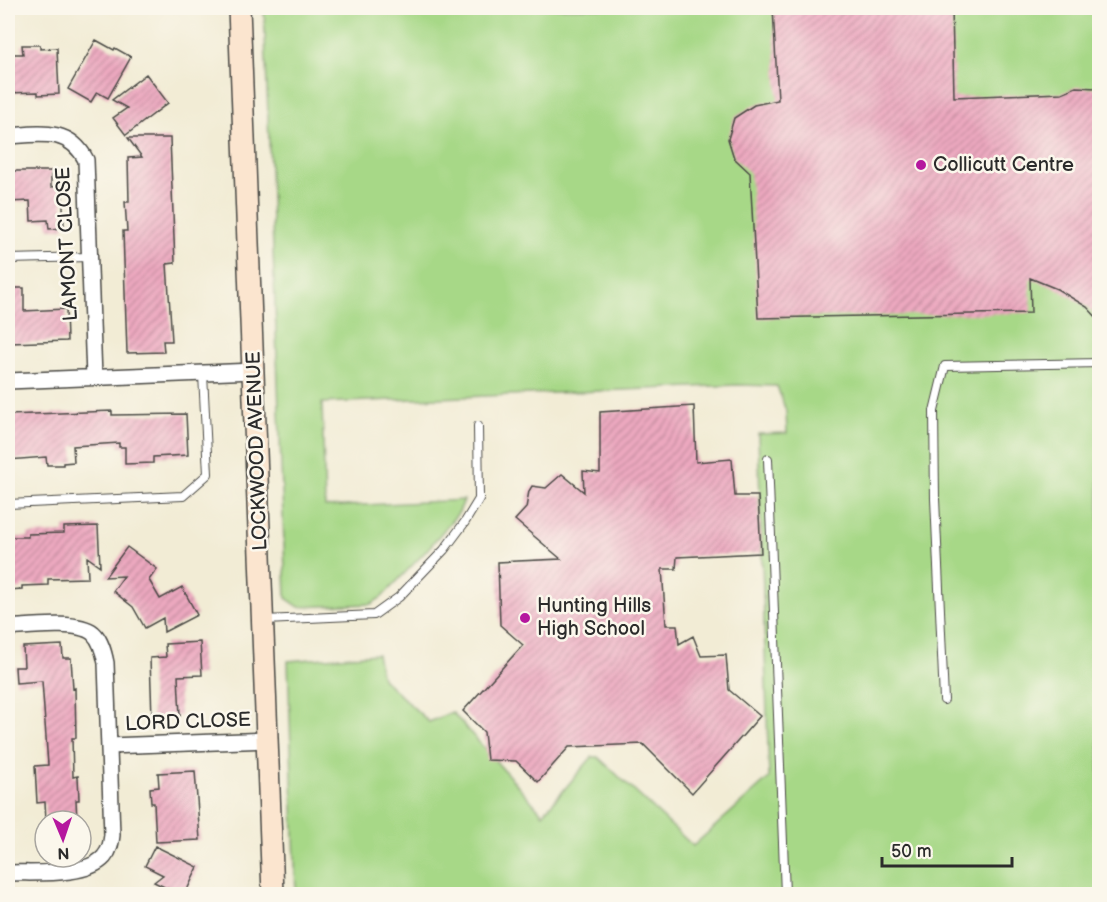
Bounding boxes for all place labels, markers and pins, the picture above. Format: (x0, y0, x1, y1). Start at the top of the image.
place label: Collicutt Centre (933, 153, 1074, 177)
marker: Collicutt Centre (914, 158, 928, 172)
place label: Hunting Hills High School (537, 594, 651, 641)
marker: Hunting Hills High School (518, 611, 532, 625)

